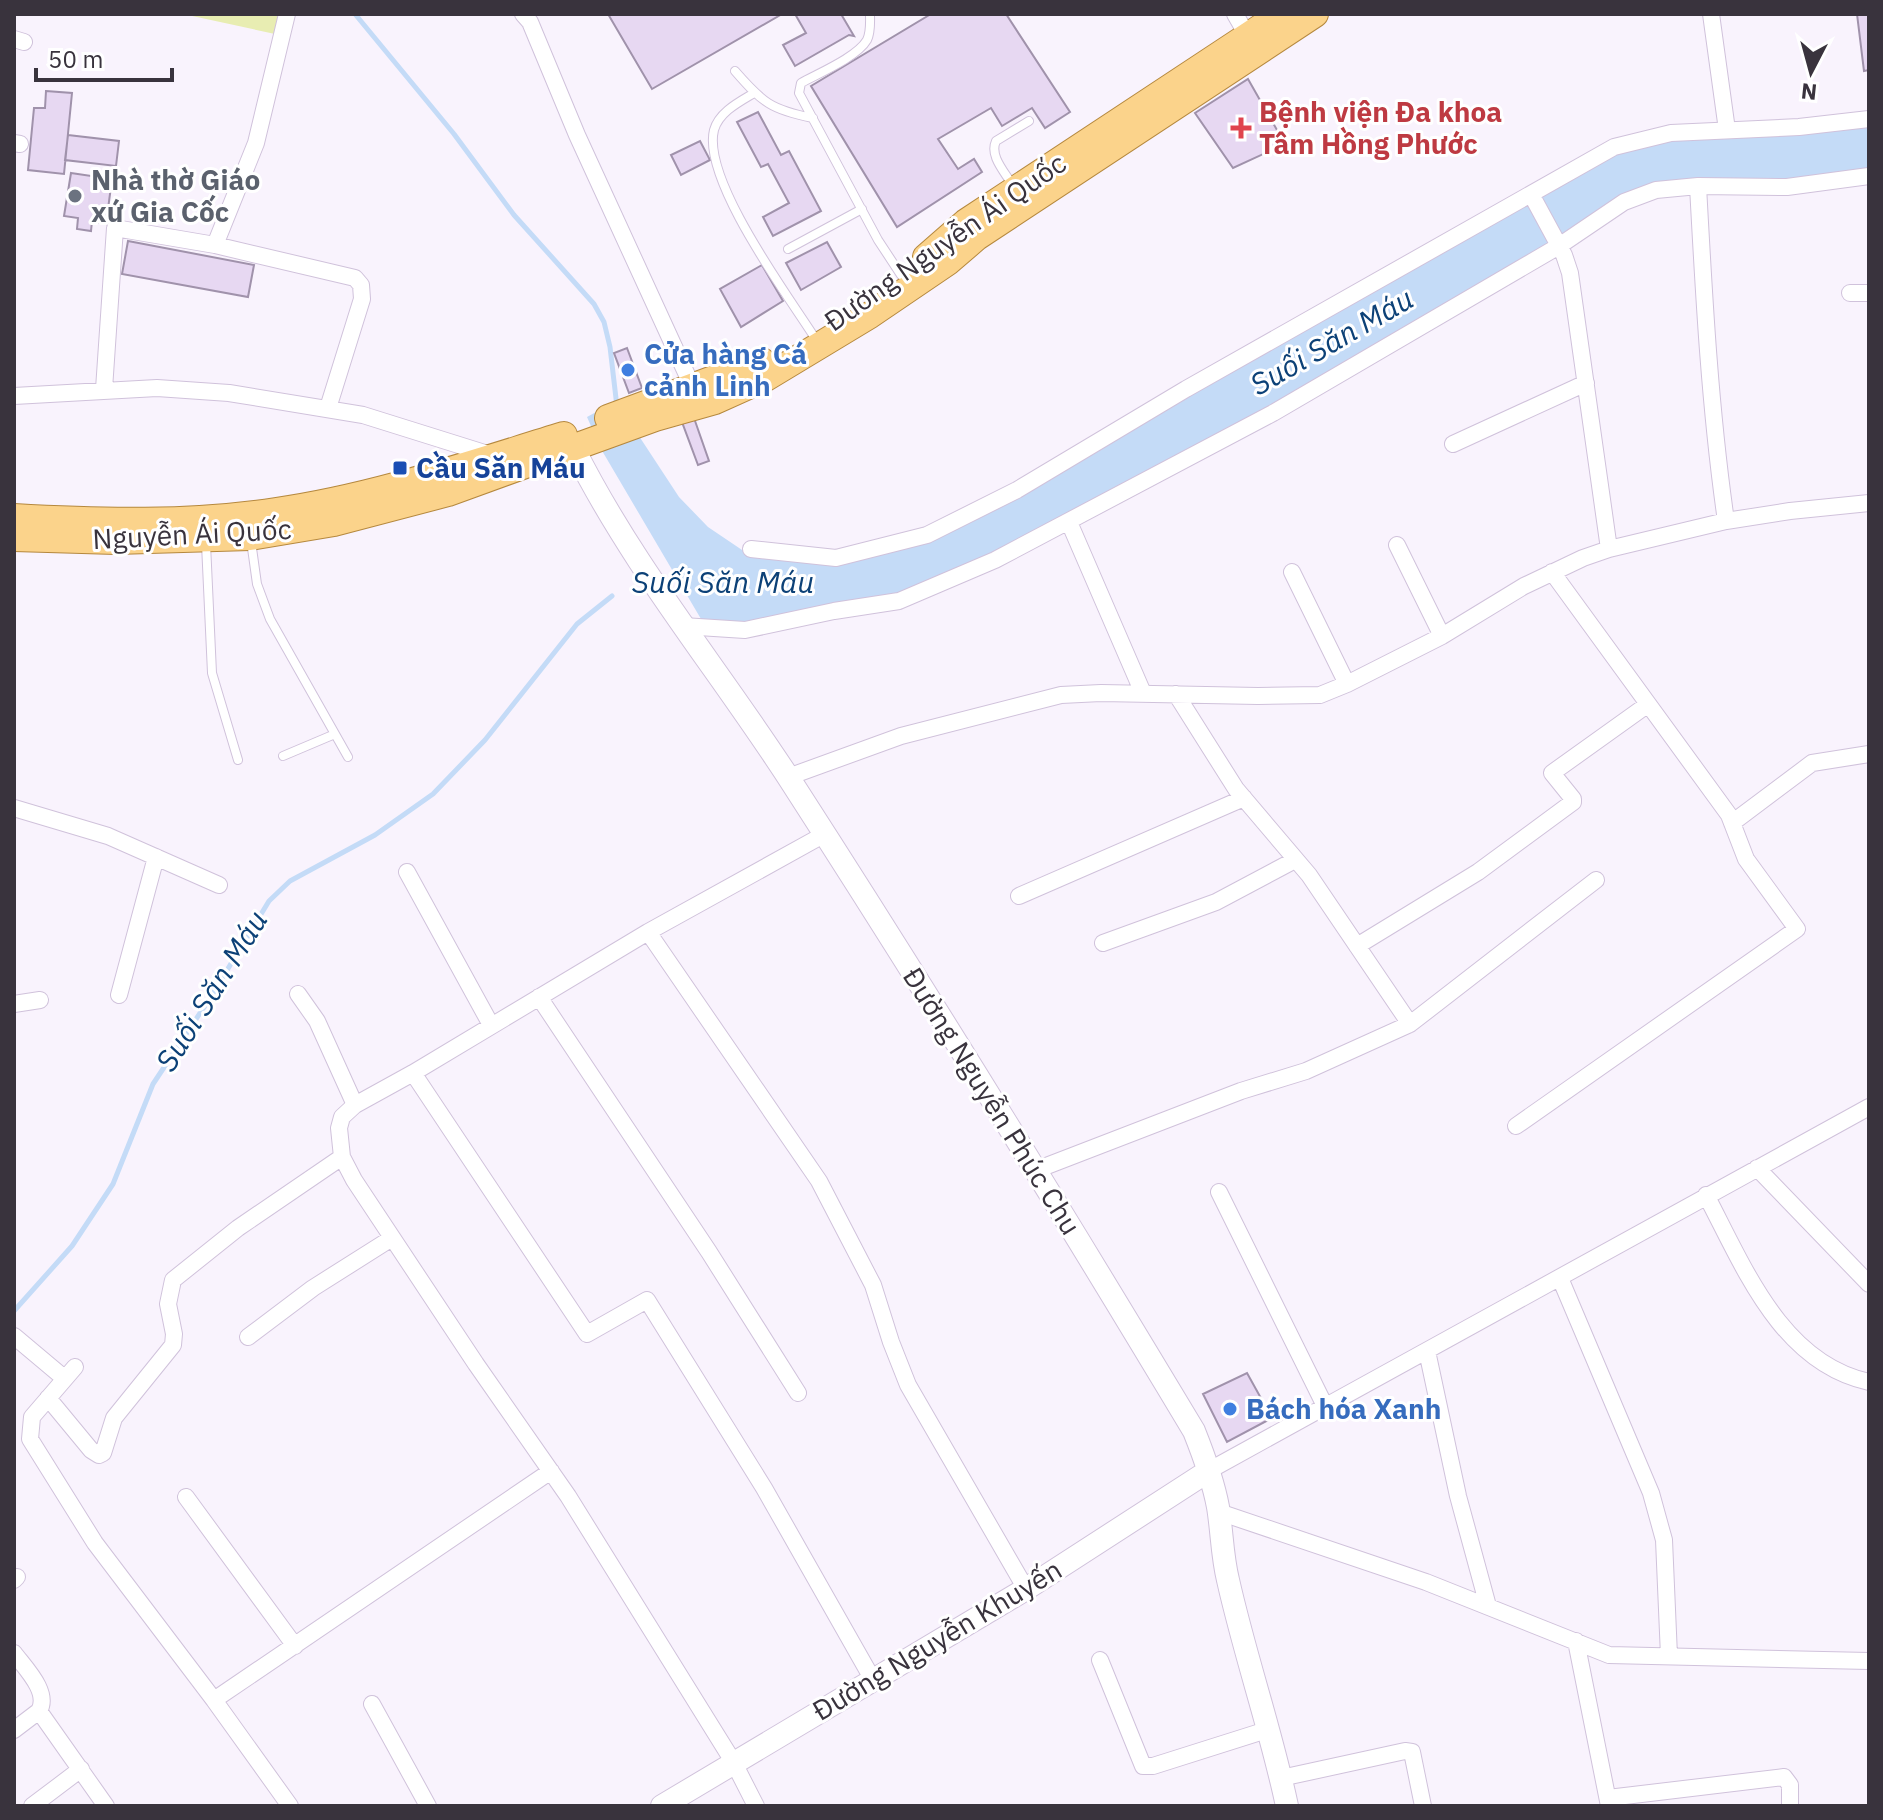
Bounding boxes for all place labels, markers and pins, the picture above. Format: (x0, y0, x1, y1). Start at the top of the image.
place label: Bệnh viện Đa khoa Tâm Hồng Phước (1259, 93, 1502, 162)
marker: Bệnh viện Đa khoa Tâm Hồng Phước (1230, 117, 1252, 139)
place label: Nhà thờ Giáo xứ Gia Cốc (91, 161, 260, 230)
marker: Nhà thờ Giáo xứ Gia Cốc (66, 187, 84, 205)
place label: Cửa hàng Cá cảnh Linh (644, 335, 807, 404)
marker: Cửa hàng Cá cảnh Linh (619, 361, 637, 379)
place label: Cầu Săn Máu (416, 449, 586, 486)
marker: Cầu Săn Máu (391, 459, 409, 477)
place label: Bách hóa Xanh (1246, 1390, 1441, 1427)
marker: Bách hóa Xanh (1221, 1400, 1239, 1418)

